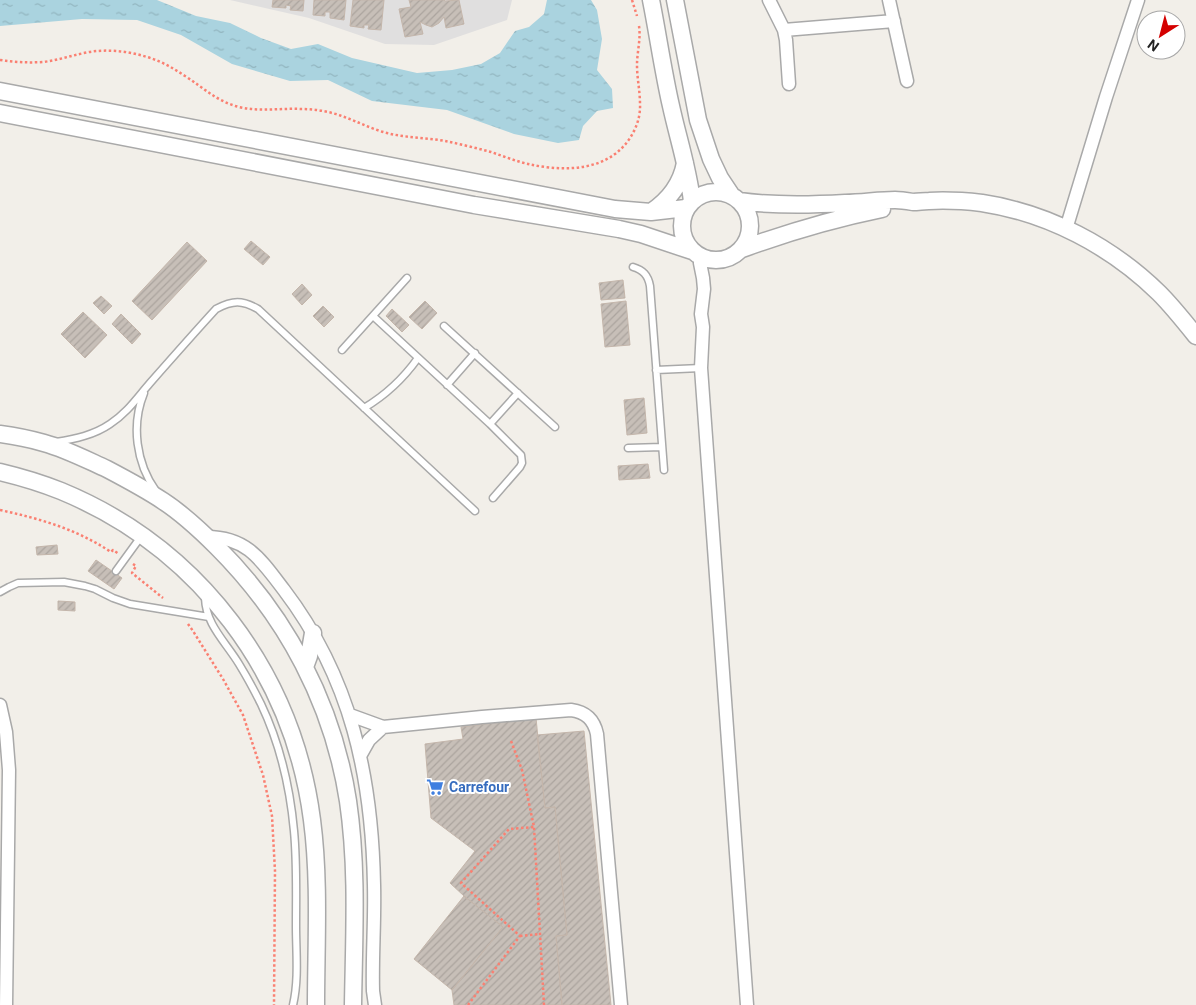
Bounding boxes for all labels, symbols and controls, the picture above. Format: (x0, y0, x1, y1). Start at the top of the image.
north arrow (1136, 10, 1186, 60)
text: N (1145, 36, 1162, 55)
supermarket icon: Carrefour (425, 777, 445, 797)
place label: Carrefour (449, 779, 509, 795)

